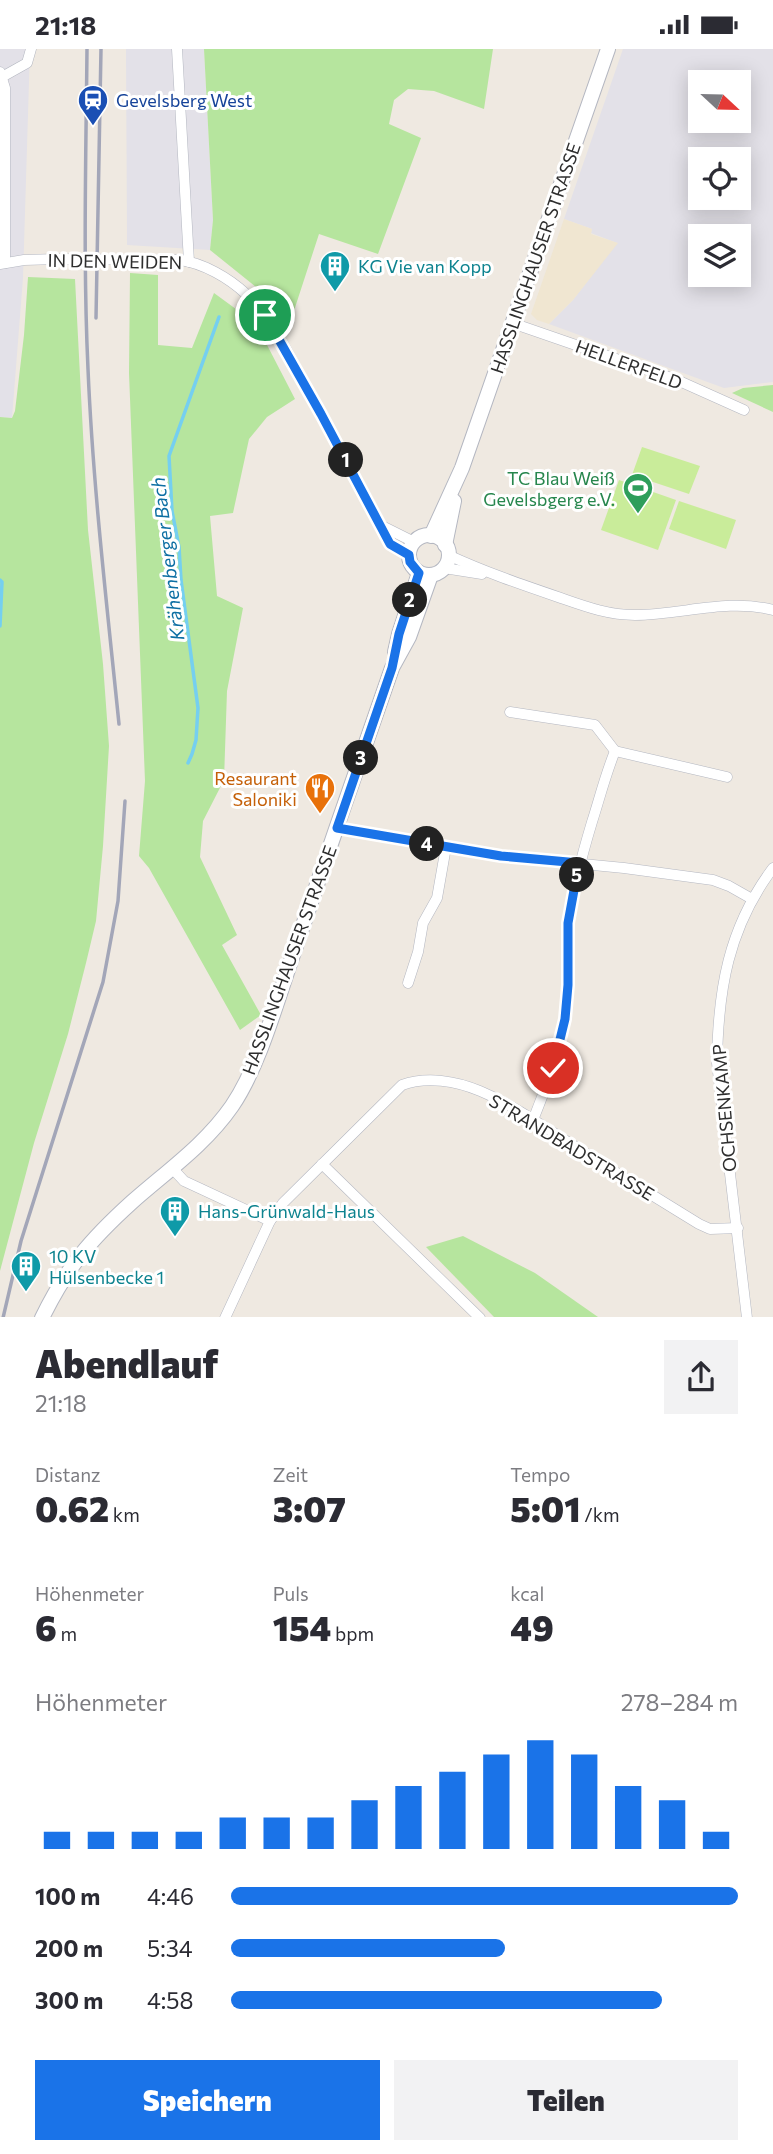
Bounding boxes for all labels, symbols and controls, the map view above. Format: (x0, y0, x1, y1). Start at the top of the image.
text: 21:18 (35, 9, 96, 40)
north arrow (688, 70, 751, 133)
map controls (688, 70, 751, 287)
station icon: Gevelsberg West (76, 83, 110, 127)
place label: Gevelsberg West (116, 89, 252, 111)
street label: HASSLINGHAUSER STRASSE (485, 140, 585, 376)
button: locate (688, 147, 751, 210)
button: layers (688, 224, 751, 287)
street label: IN DEN WEIDEN (48, 249, 182, 273)
building icon: KG Vie van Kopp (318, 249, 352, 293)
place label: KG Vie van Kopp (358, 255, 492, 277)
pin (235, 285, 295, 345)
icon: arrive (246, 296, 284, 334)
street label: HELLERFELD (573, 334, 685, 394)
pin: 1 (328, 443, 364, 477)
text: 1 (341, 448, 350, 471)
place label: TC Blau Weiß Gevelsbgerg e.V. (483, 467, 615, 510)
sports icon: TC Blau Weiß Gevelsbgerg e.V. (621, 471, 655, 515)
water label: Krähenberger Bach (146, 476, 188, 642)
pin: 2 (392, 583, 428, 617)
text: 2 (404, 588, 415, 611)
pin: 3 (344, 741, 378, 775)
text: 3 (355, 746, 366, 769)
place label: Resaurant Saloniki (214, 767, 297, 810)
restaurant icon: Resaurant Saloniki (303, 771, 337, 815)
pin: 4 (410, 827, 444, 861)
text: 4 (421, 832, 432, 855)
street label: HASSLINGHAUSER STRASSE (237, 842, 341, 1078)
pin: 5 (560, 857, 594, 893)
text: 5 (571, 863, 582, 886)
pin (523, 1038, 583, 1098)
street label: OCHSENKAMP (707, 1043, 741, 1173)
icon: check (534, 1049, 572, 1087)
street label: STRANDBADSTRASSE (486, 1089, 658, 1205)
building icon: Hans-Grünwald-Haus (158, 1194, 192, 1238)
place label: Hans-Grünwald-Haus (198, 1200, 375, 1222)
place label: 10 KV Hülsenbecke 1 (49, 1245, 164, 1288)
building icon: 10 KV Hülsenbecke 1 (9, 1249, 43, 1293)
text: Abendlauf (35, 1339, 218, 1386)
button: share (664, 1340, 738, 1414)
text: 21:18 (35, 1389, 87, 1417)
text: Distanz (35, 1463, 101, 1486)
text: Zeit (273, 1463, 308, 1486)
text: Tempo (510, 1463, 570, 1486)
text: 0.62 (35, 1486, 109, 1529)
text: 3:07 (273, 1486, 346, 1529)
text: 5:01 (510, 1486, 581, 1529)
text: km (109, 1503, 140, 1526)
text: /km (581, 1503, 620, 1526)
text: Höhenmeter (35, 1582, 144, 1605)
text: Puls (273, 1582, 309, 1605)
text: kcal (510, 1582, 544, 1605)
text: 6 (35, 1605, 57, 1648)
text: 154 (273, 1605, 331, 1648)
text: 49 (510, 1605, 554, 1648)
text: m (57, 1622, 77, 1645)
text: bpm (331, 1622, 374, 1645)
text: Höhenmeter (35, 1688, 167, 1716)
text: 278–284 m (621, 1688, 738, 1716)
text: 100 m (35, 1882, 100, 1910)
text: 4:46 (147, 1882, 194, 1910)
text: 200 m (35, 1934, 103, 1962)
text: 5:34 (147, 1934, 193, 1962)
text: 300 m (35, 1986, 103, 2014)
text: 4:58 (147, 1986, 193, 2014)
button: Speichern (35, 2060, 380, 2140)
button: Teilen (394, 2060, 738, 2140)

